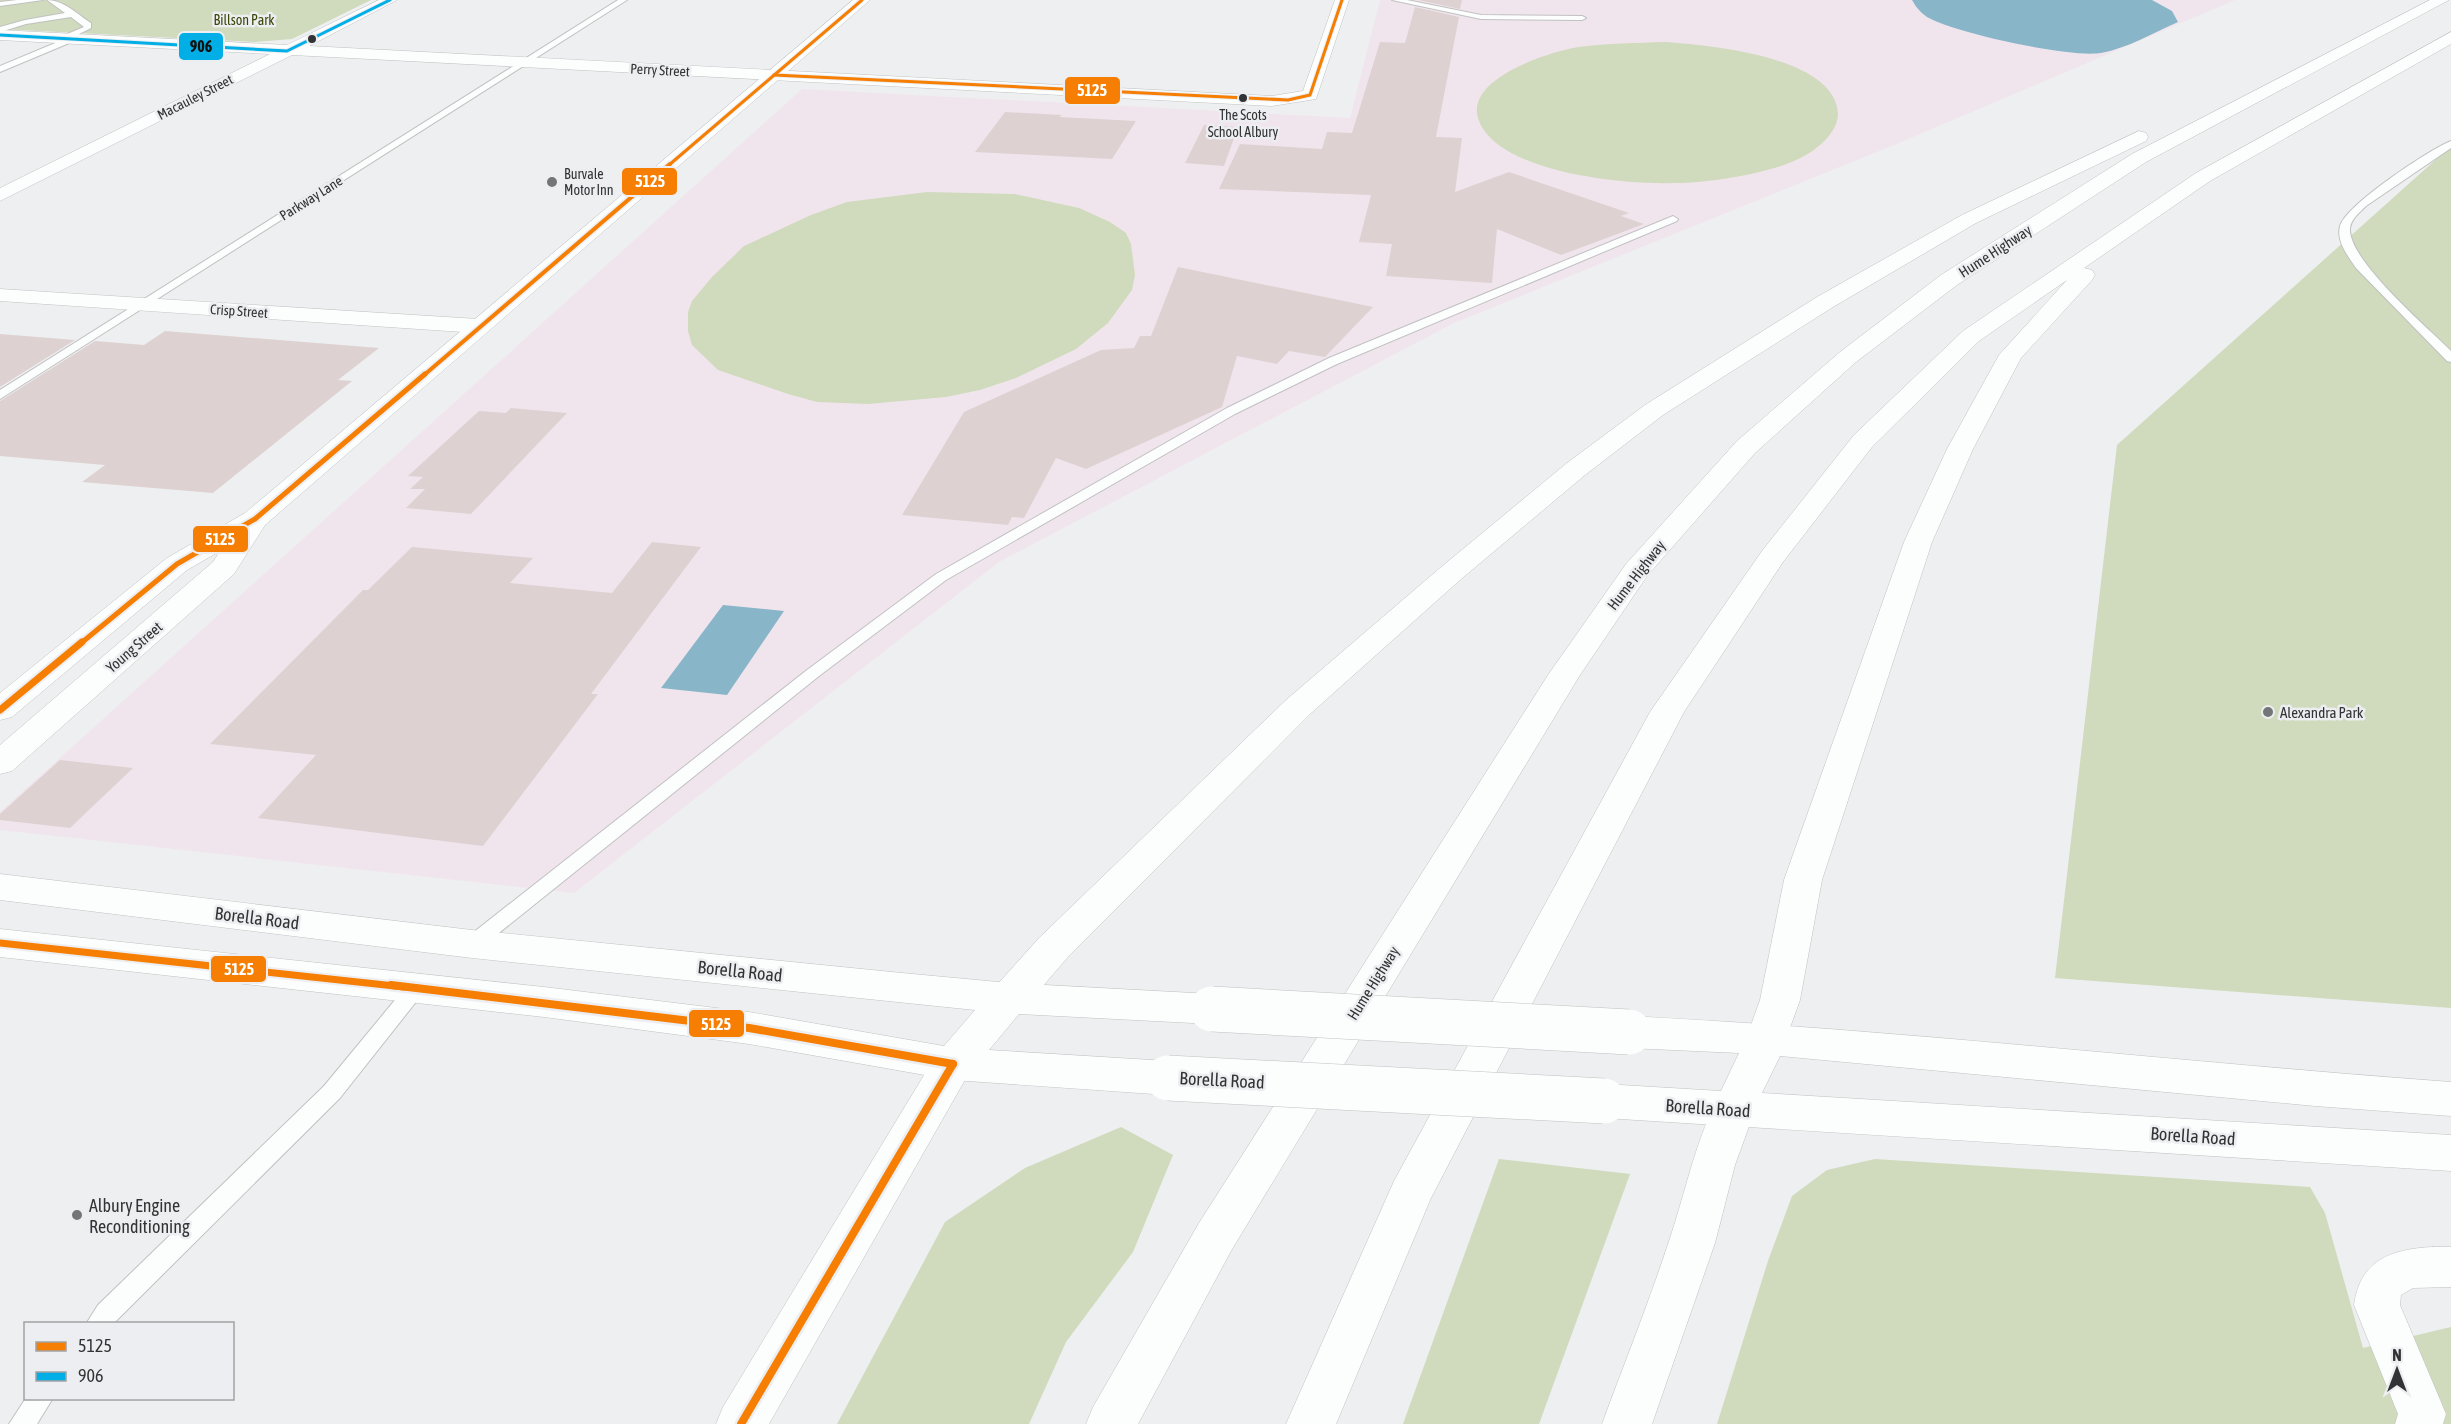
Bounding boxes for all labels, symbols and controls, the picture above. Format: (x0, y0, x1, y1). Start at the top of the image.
park label: Billson Park (214, 12, 274, 28)
line badge: 906 (178, 32, 224, 61)
unlabelled marker (306, 33, 318, 45)
text: 906 (190, 37, 213, 55)
street label: Perry Street (630, 60, 690, 80)
street label: Macauley Street (155, 71, 235, 123)
line badge: 5125 (1064, 76, 1121, 105)
text: 5125 (1077, 81, 1108, 99)
marker: The Scots School Albury (1237, 92, 1249, 104)
place label: The Scots School Albury (1208, 107, 1278, 140)
place label: Burvale Motor Inn (564, 166, 614, 198)
line badge: 5125 (621, 167, 678, 196)
street label: Parkway Lane (277, 172, 345, 224)
text: 5125 (635, 172, 666, 190)
marker: Burvale Motor Inn (545, 175, 559, 189)
street label: Hume Highway (1955, 221, 2035, 281)
street label: Crisp Street (210, 301, 268, 321)
line badge: 5125 (192, 525, 249, 553)
text: 5125 (205, 530, 236, 548)
street label: Hume Highway (1604, 537, 1668, 613)
street label: Young Street (102, 618, 166, 676)
place label: Alexandra Park (2280, 704, 2364, 721)
marker: Alexandra Park (2261, 705, 2275, 719)
street label: Borella Road (213, 902, 301, 934)
street label: Hume Highway (1344, 943, 1402, 1023)
line badge: 5125 (210, 955, 267, 983)
street label: Borella Road (697, 956, 783, 986)
text: 5125 (224, 960, 255, 978)
line badge: 5125 (688, 1009, 745, 1038)
text: 5125 (701, 1015, 732, 1033)
street label: Borella Road (1179, 1067, 1265, 1093)
street label: Borella Road (1665, 1095, 1751, 1121)
street label: Borella Road (2150, 1123, 2236, 1149)
place label: Albury Engine Reconditioning (89, 1195, 190, 1237)
marker: Albury Engine Reconditioning (70, 1208, 84, 1222)
legend (24, 1322, 234, 1400)
text: 5125 (78, 1335, 112, 1356)
north arrow (2367, 1340, 2427, 1400)
text: N (2392, 1346, 2402, 1364)
text: 906 (78, 1365, 103, 1386)

